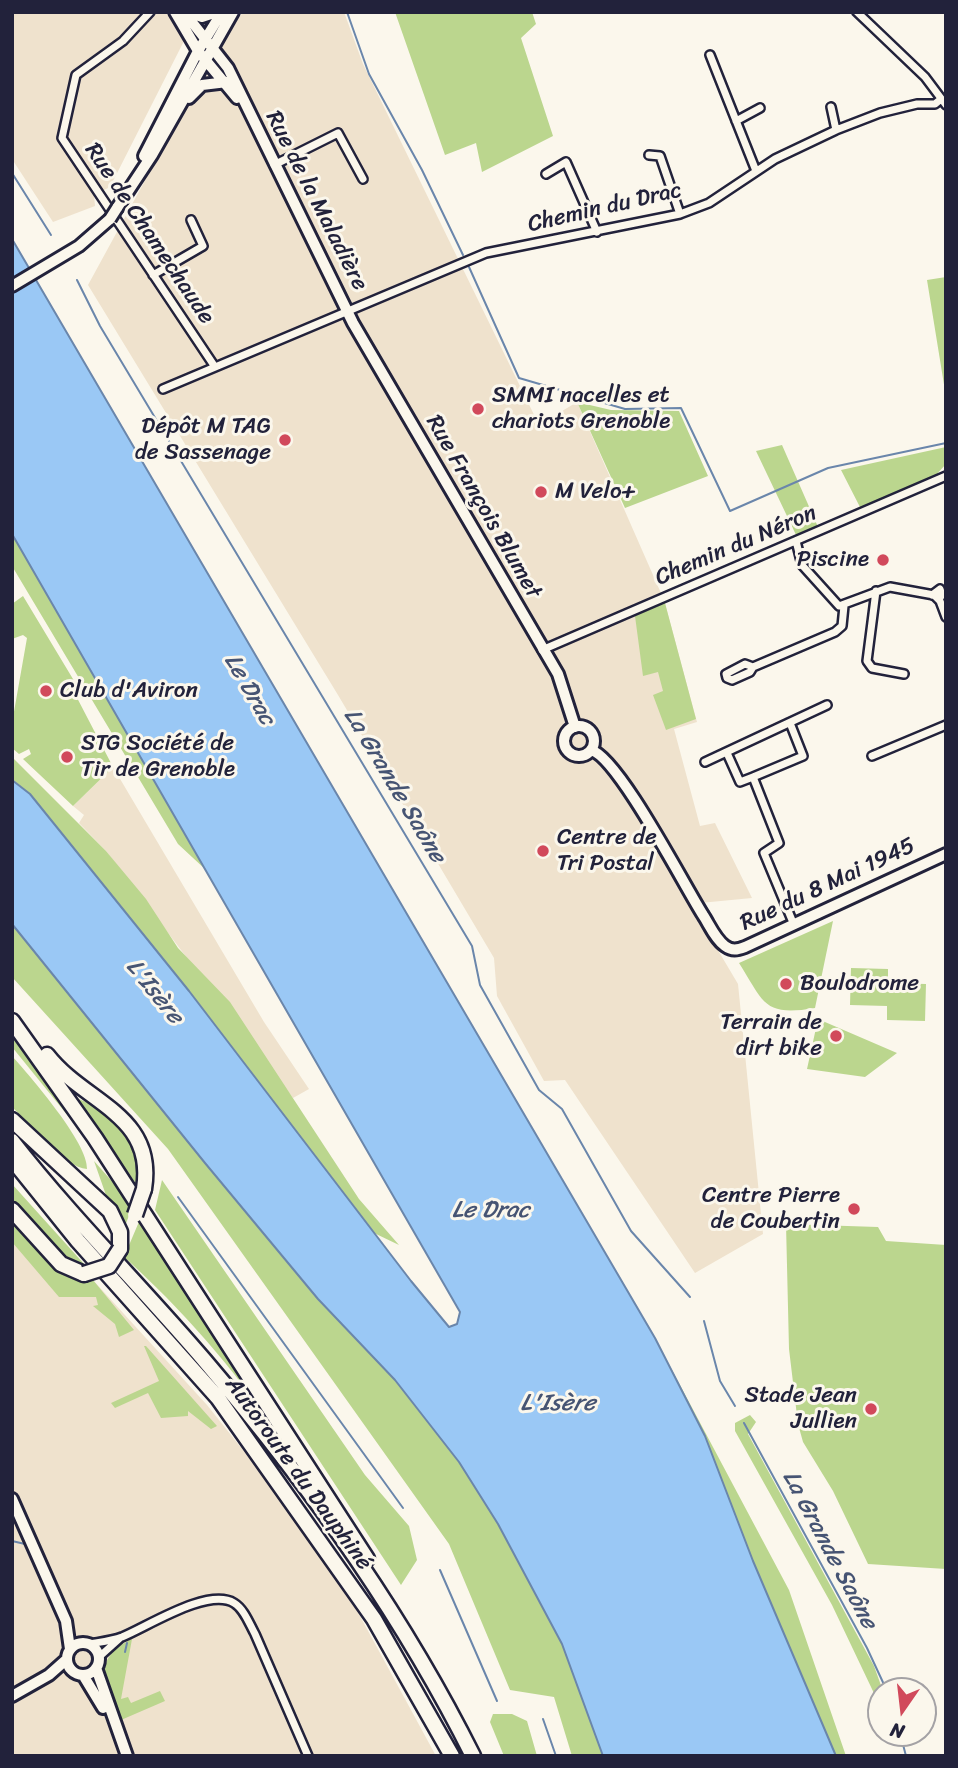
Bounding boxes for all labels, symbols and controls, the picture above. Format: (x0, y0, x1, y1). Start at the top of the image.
street label: Rue de la Maladière (259, 107, 373, 295)
street label: Rue de Chamechaude (78, 138, 220, 330)
street label: Chemin du Drac (525, 177, 685, 239)
place label: SMMI nacelles et chariots Grenoble (492, 382, 670, 436)
marker: SMMI nacelles et chariots Grenoble (470, 401, 486, 417)
street label: Rue François Blumet (419, 410, 547, 604)
place label: Dépôt M TAG de Sassenage (135, 413, 271, 467)
marker: Dépôt M TAG de Sassenage (277, 432, 293, 448)
place label: M Velo+ (555, 478, 636, 506)
marker: M Velo+ (533, 484, 549, 500)
street label: Chemin du Néron (651, 500, 821, 592)
place label: Piscine (797, 546, 869, 574)
marker: Piscine (875, 552, 891, 568)
water label: Le Drac (217, 649, 281, 731)
place label: Club d'Aviron (60, 677, 198, 705)
marker: Club d'Aviron (38, 683, 54, 699)
water label: La Grande Saône (337, 704, 451, 868)
place label: STG Société de Tir de Grenoble (81, 730, 235, 784)
marker: STG Société de Tir de Grenoble (59, 749, 75, 765)
place label: Centre de Tri Postal (557, 824, 657, 878)
street label: Rue du 8 Mai 1945 (736, 832, 920, 938)
marker: Centre de Tri Postal (535, 843, 551, 859)
water label: L'Isère (119, 954, 189, 1030)
place label: Boulodrome (800, 970, 919, 998)
marker: Boulodrome (778, 976, 794, 992)
place label: Terrain de dirt bike (720, 1009, 822, 1063)
marker: Terrain de dirt bike (828, 1028, 844, 1044)
place label: Centre Pierre de Coubertin (702, 1182, 840, 1236)
water label: Le Drac (452, 1197, 530, 1225)
marker: Centre Pierre de Coubertin (846, 1201, 862, 1217)
street label: Autoroute du Dauphiné (219, 1372, 377, 1576)
place label: Stade Jean Jullien (744, 1382, 857, 1436)
water label: L'Isère (520, 1390, 596, 1418)
marker: Stade Jean Jullien (863, 1401, 879, 1417)
water label: La Grande Saône (775, 1466, 883, 1634)
north arrow (867, 1677, 937, 1747)
text: N (887, 1713, 908, 1749)

